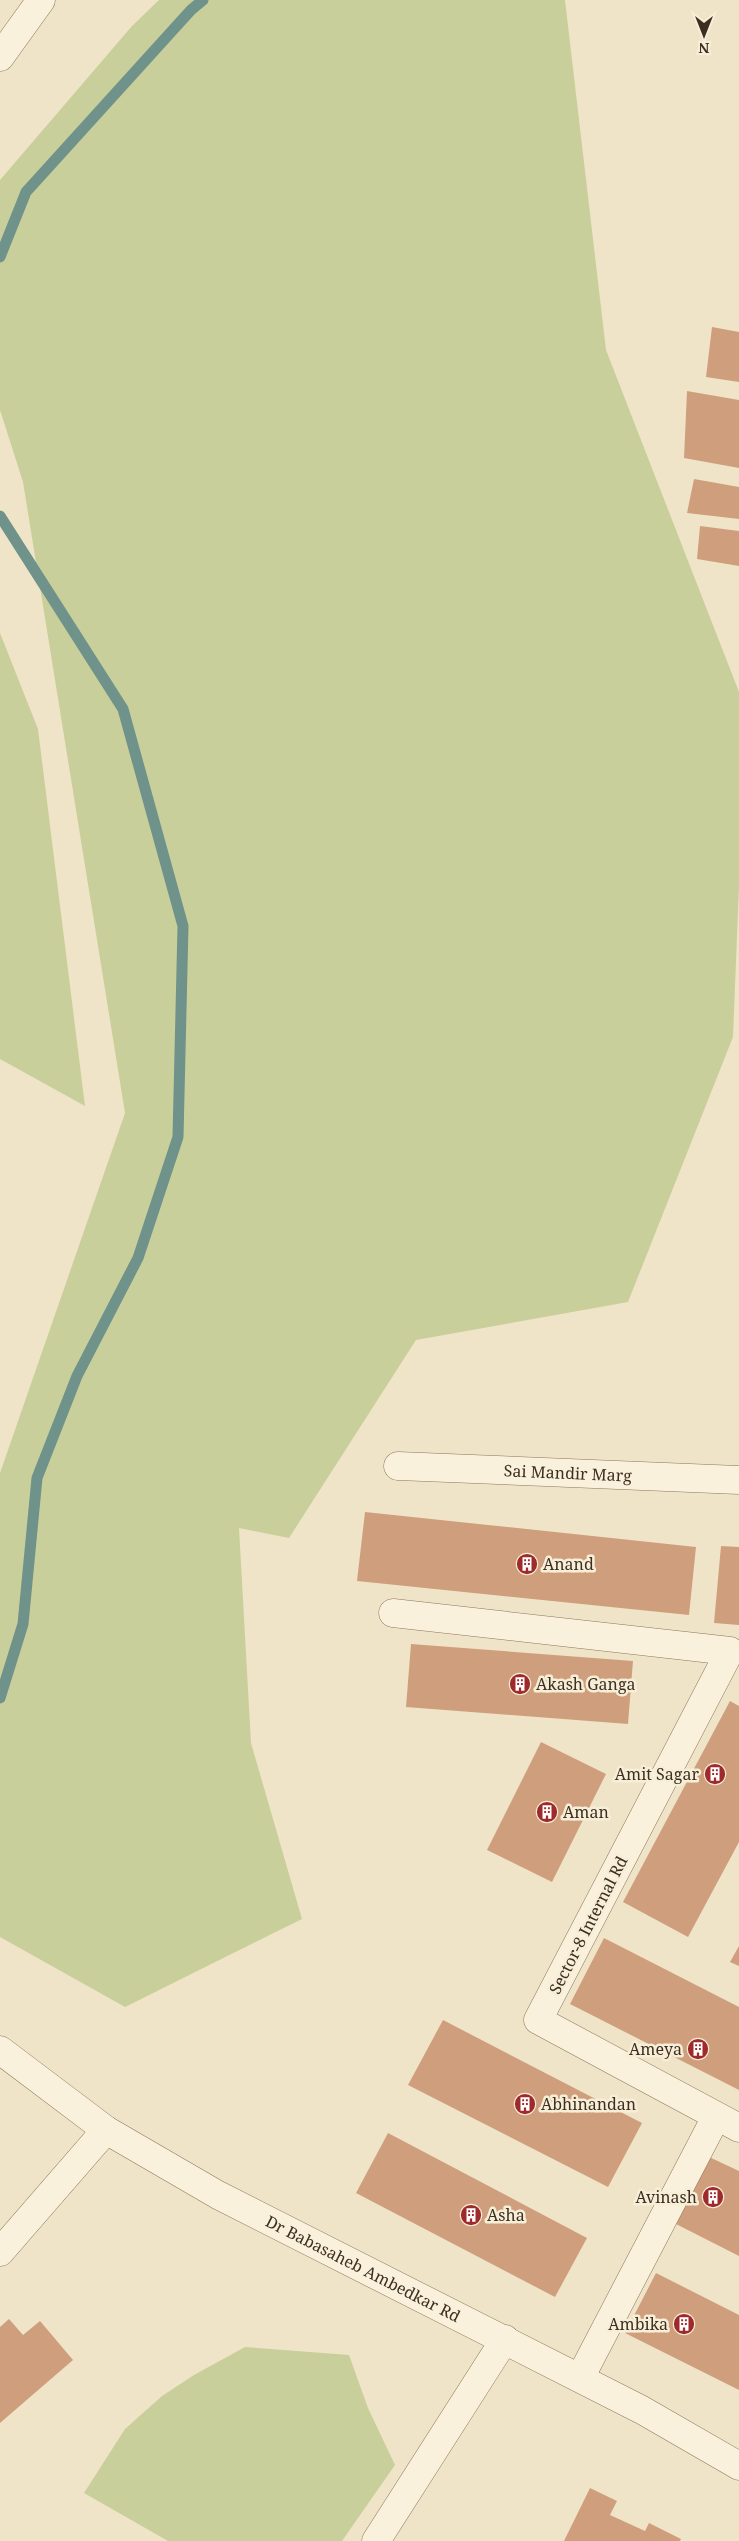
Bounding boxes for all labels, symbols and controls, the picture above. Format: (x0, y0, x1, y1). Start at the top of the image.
north arrow (679, 10, 729, 60)
text: N (698, 39, 710, 58)
street label: Sai Mandir Marg (503, 1459, 633, 1487)
building icon: Anand (515, 1552, 539, 1576)
place label: Anand (543, 1553, 594, 1575)
building icon: Akash Ganga (508, 1672, 532, 1696)
place label: Akash Ganga (536, 1673, 636, 1695)
building icon: Amit Sagar (703, 1762, 727, 1786)
place label: Amit Sagar (615, 1763, 699, 1785)
building icon: Aman (535, 1800, 559, 1824)
place label: Aman (563, 1801, 609, 1823)
street label: Sector-8 Internal Rd (544, 1852, 632, 1998)
building icon: Ameya (686, 2037, 710, 2061)
place label: Ameya (629, 2038, 682, 2060)
building icon: Abhinandan (513, 2092, 537, 2116)
place label: Abhinandan (541, 2093, 636, 2115)
building icon: Avinash (701, 2185, 725, 2209)
place label: Avinash (636, 2186, 697, 2208)
building icon: Asha (459, 2203, 483, 2227)
place label: Asha (487, 2204, 525, 2226)
street label: Dr Babasaheb Ambedkar Rd (262, 2210, 464, 2327)
building icon: Ambika (672, 2312, 696, 2336)
place label: Ambika (608, 2313, 668, 2335)

